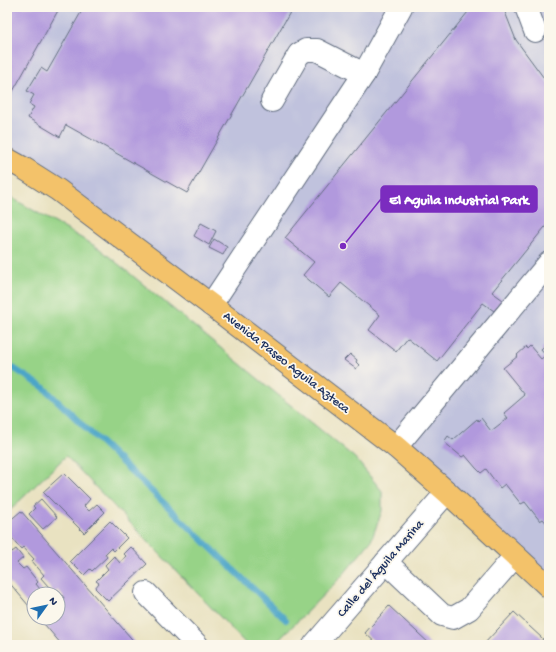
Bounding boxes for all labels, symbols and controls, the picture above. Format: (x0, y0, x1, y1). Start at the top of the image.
callout: El Aguila Industrial Park (381, 186, 537, 212)
text: El Aguila Industrial Park (389, 193, 531, 210)
street label: Avenida Paseo Aguila Azteca (220, 309, 353, 418)
street label: Calle del Águila Marina (334, 516, 428, 621)
north arrow (26, 586, 66, 626)
text: N (46, 595, 60, 608)

